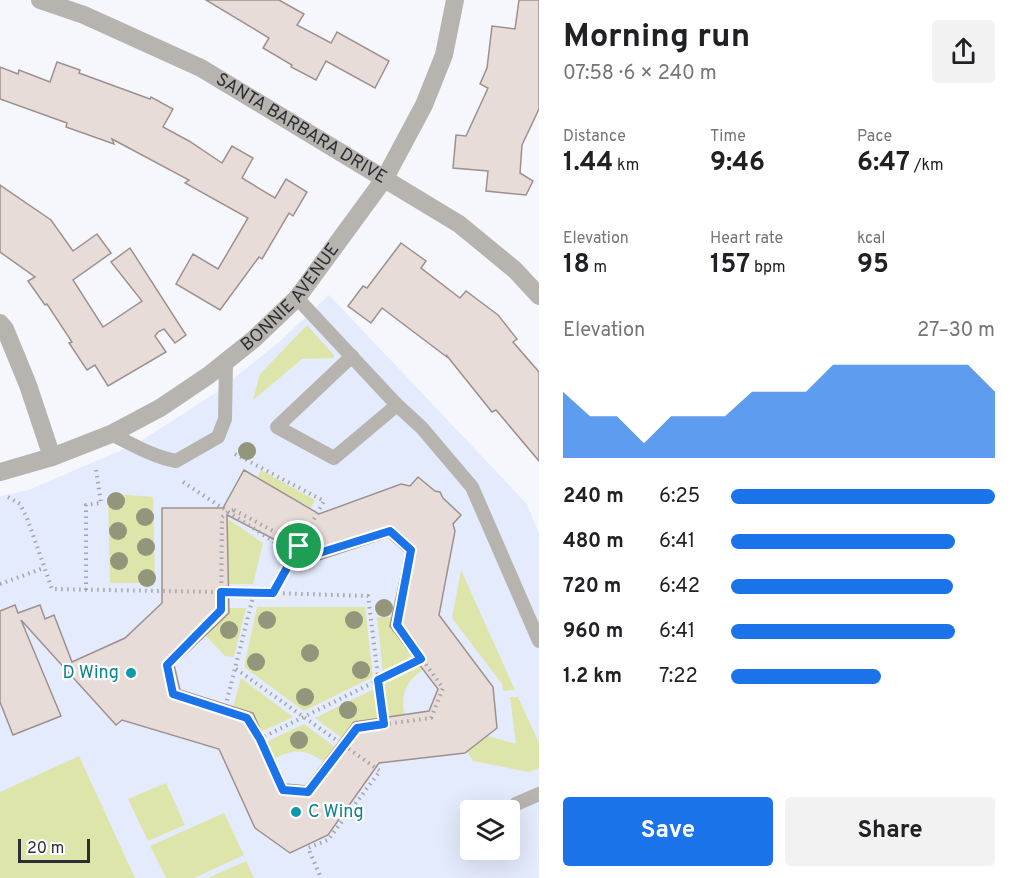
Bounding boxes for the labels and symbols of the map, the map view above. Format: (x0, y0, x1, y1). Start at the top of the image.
street label: SANTA BARBARA DRIVE (211, 68, 391, 189)
street label: BONNIE AVENUE (236, 239, 345, 357)
pin (273, 520, 324, 571)
place label: D Wing (63, 662, 119, 685)
marker: D Wing (124, 666, 138, 680)
place label: C Wing (308, 801, 364, 824)
marker: C Wing (289, 805, 303, 819)
scale bar (18, 836, 90, 864)

